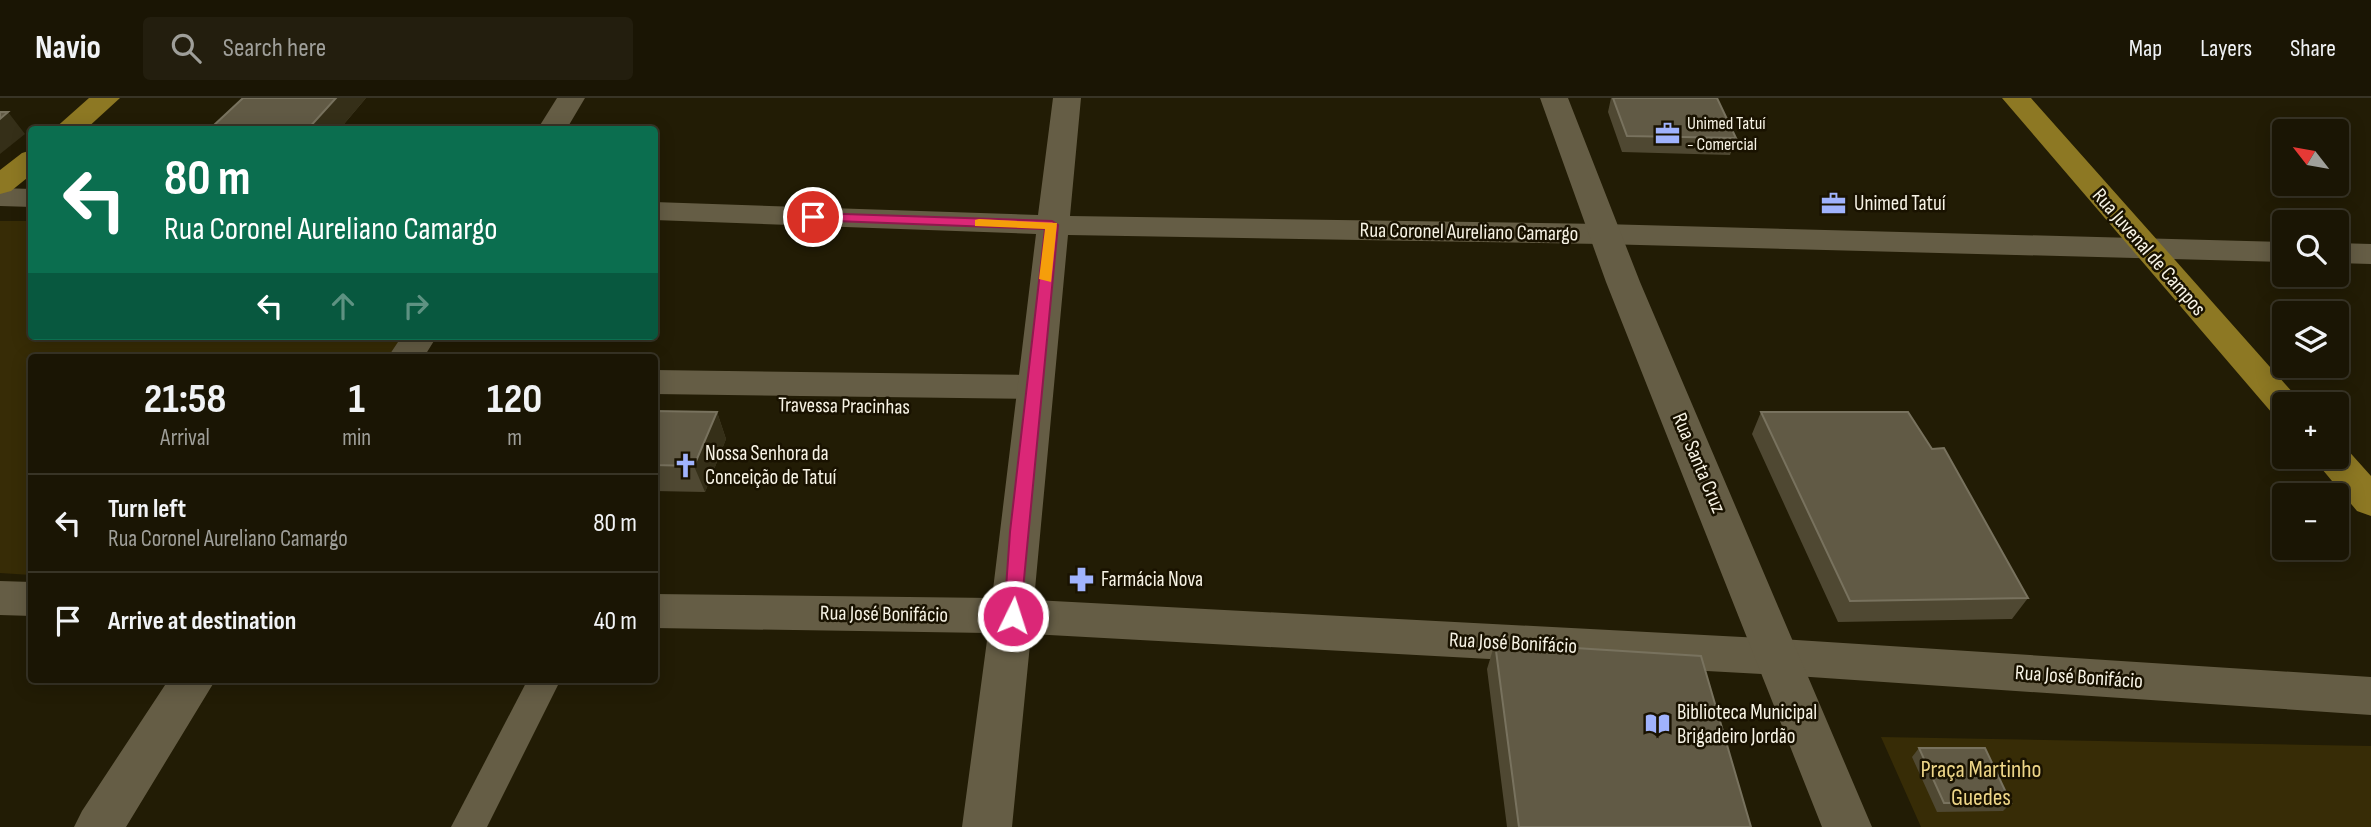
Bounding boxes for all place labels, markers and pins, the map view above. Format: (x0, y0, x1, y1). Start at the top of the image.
place label: Unimed Tatuí - Comercial (1687, 113, 1766, 155)
office icon: Unimed Tatuí - Comercial (1653, 119, 1681, 147)
pin (783, 187, 843, 247)
office icon: Unimed Tatuí (1820, 189, 1848, 217)
place label: Unimed Tatuí (1854, 191, 1946, 216)
place label: Nossa Senhora da Conceição de Tatuí (705, 441, 837, 490)
church icon: Nossa Senhora da Conceição de Tatuí (671, 451, 699, 479)
pharmacy icon: Farmácia Nova (1067, 565, 1095, 593)
place label: Farmácia Nova (1101, 567, 1203, 592)
place label: Biblioteca Municipal Brigadeiro Jordão (1677, 700, 1817, 749)
library icon: Biblioteca Municipal Brigadeiro Jordão (1643, 710, 1671, 738)

